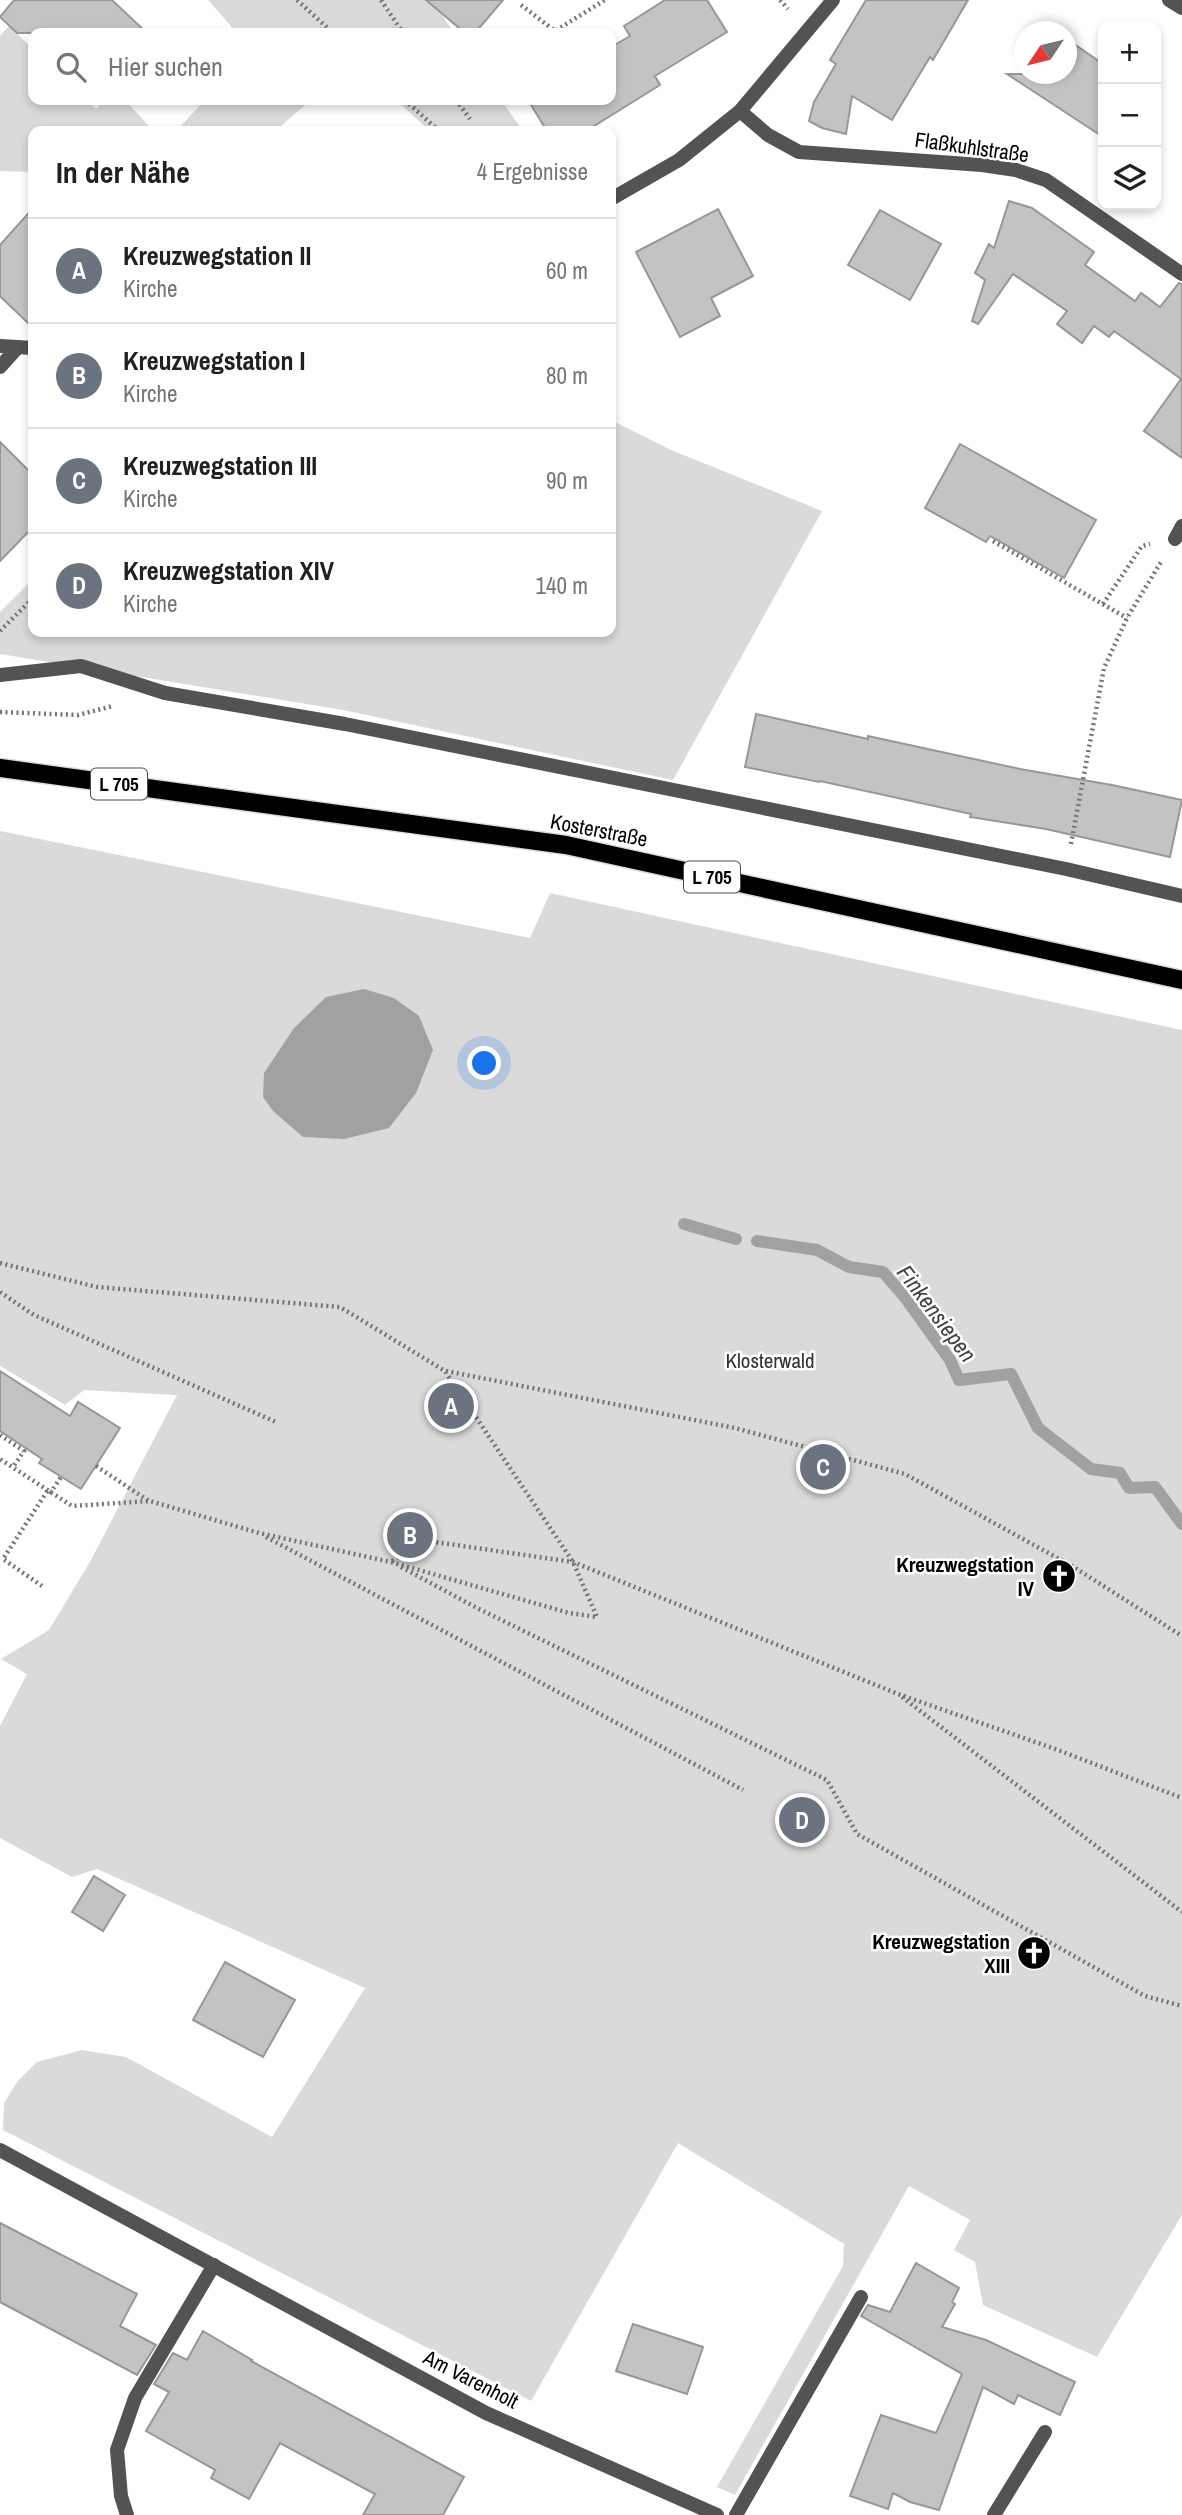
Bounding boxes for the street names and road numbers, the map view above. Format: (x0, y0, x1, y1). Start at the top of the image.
street label: Flaßkuhlstraße (913, 125, 1031, 169)
road number: L 705 (91, 768, 147, 800)
street label: Kosterstraße (548, 806, 650, 854)
road number: L 705 (684, 862, 740, 892)
street label: Am Varenholt (418, 2342, 524, 2415)

